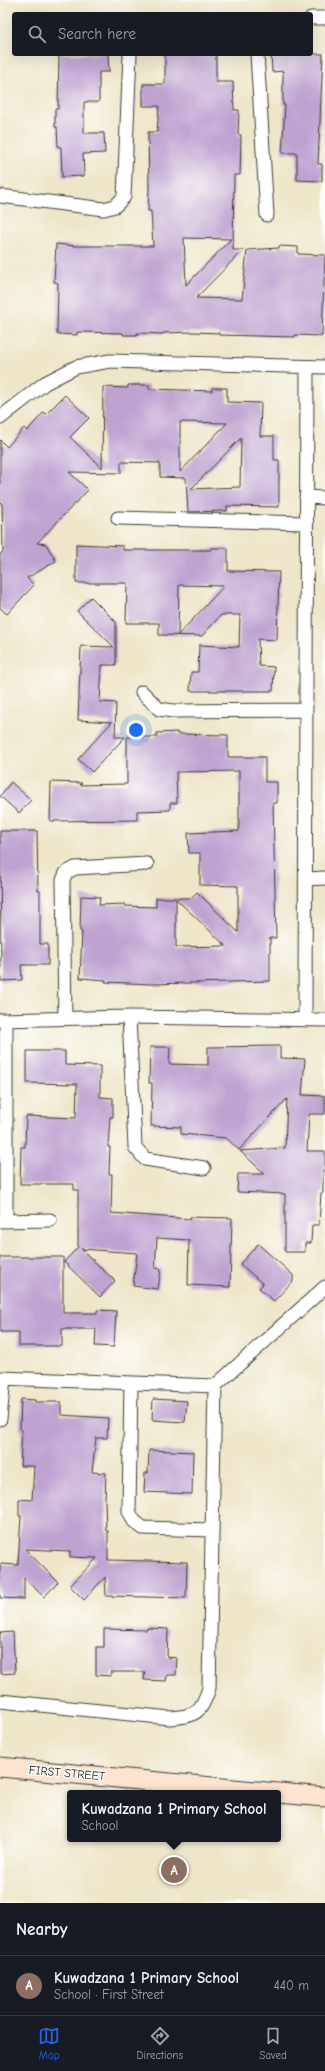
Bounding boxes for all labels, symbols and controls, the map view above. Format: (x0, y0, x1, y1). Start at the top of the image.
search box (12, 12, 313, 56)
icon: search (26, 23, 48, 45)
text: Search here (58, 25, 136, 43)
your location (126, 720, 146, 740)
street label: FIRST STREET (28, 1763, 106, 1783)
popup (67, 1790, 281, 1842)
text: Kuwadzana 1 Primary School (81, 1800, 267, 1818)
text: School (81, 1818, 118, 1833)
pin: A (161, 1855, 187, 1885)
text: Nearby (16, 1920, 67, 1939)
text: Kuwadzana 1 Primary School (54, 1969, 239, 1987)
text: A (25, 1978, 33, 1993)
text: 440 m (273, 1978, 309, 1993)
text: School · First Street (54, 1987, 164, 2002)
tab: Map (38, 2025, 60, 2062)
tab: Directions (136, 2025, 183, 2062)
tab: Saved (259, 2025, 287, 2062)

